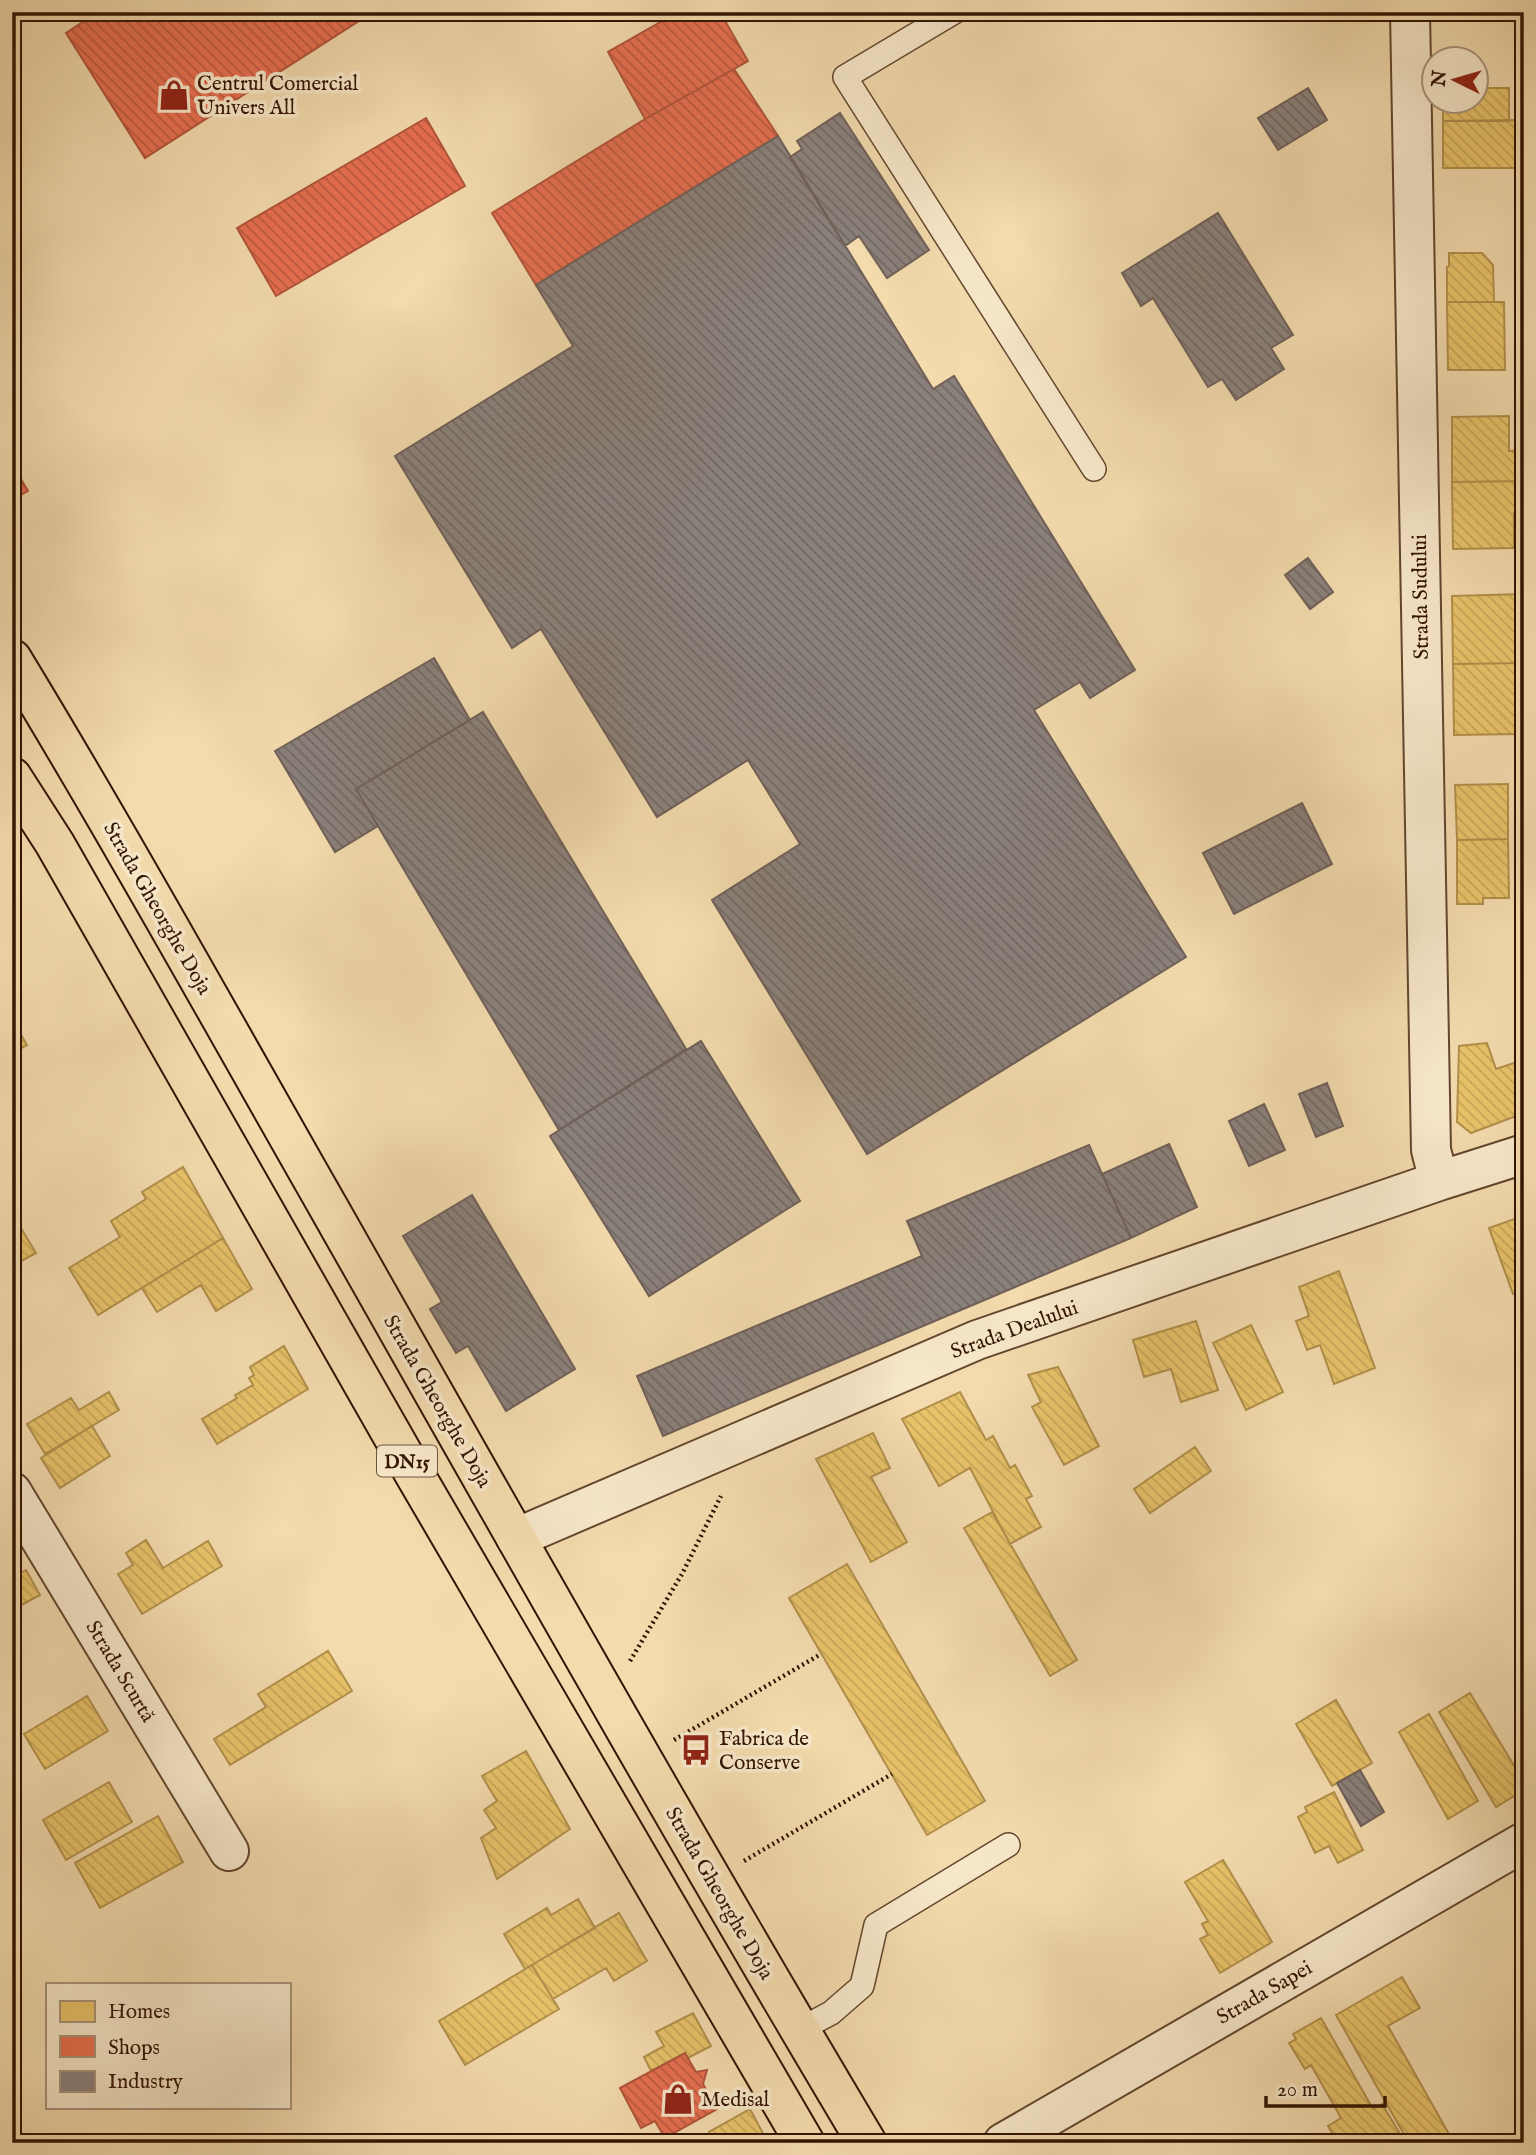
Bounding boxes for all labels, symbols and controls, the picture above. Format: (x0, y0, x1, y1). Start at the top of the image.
north arrow (1420, 46, 1490, 116)
text: N (1427, 69, 1453, 89)
place label: Centrul Comercial Univers All (197, 71, 358, 122)
shop icon: Centrul Comercial Univers All (157, 78, 191, 112)
street label: Strada Sudului (1407, 534, 1436, 660)
street label: Strada Gheorghe Doja (96, 818, 218, 1001)
street label: Strada Dealului (947, 1295, 1082, 1366)
street label: Strada Gheorghe Doja (376, 1311, 498, 1494)
road number: DN15 (377, 1446, 437, 1476)
street label: Strada Scurtă (79, 1616, 161, 1728)
place label: Fabrica de Conserve (719, 1726, 809, 1777)
bus stop icon: Fabrica de Conserve (679, 1733, 713, 1767)
street label: Strada Gheorghe Doja (658, 1803, 780, 1986)
street label: Strada Sapei (1212, 1955, 1317, 2032)
legend (46, 1983, 290, 2110)
text: Homes (108, 1999, 170, 2026)
text: Shops (108, 2035, 160, 2062)
scale bar (1266, 2064, 1386, 2108)
text: Industry (108, 2069, 184, 2096)
text: 20 m (1277, 2077, 1318, 2104)
shop icon: Medisal (661, 2082, 695, 2116)
place label: Medisal (701, 2087, 769, 2114)

